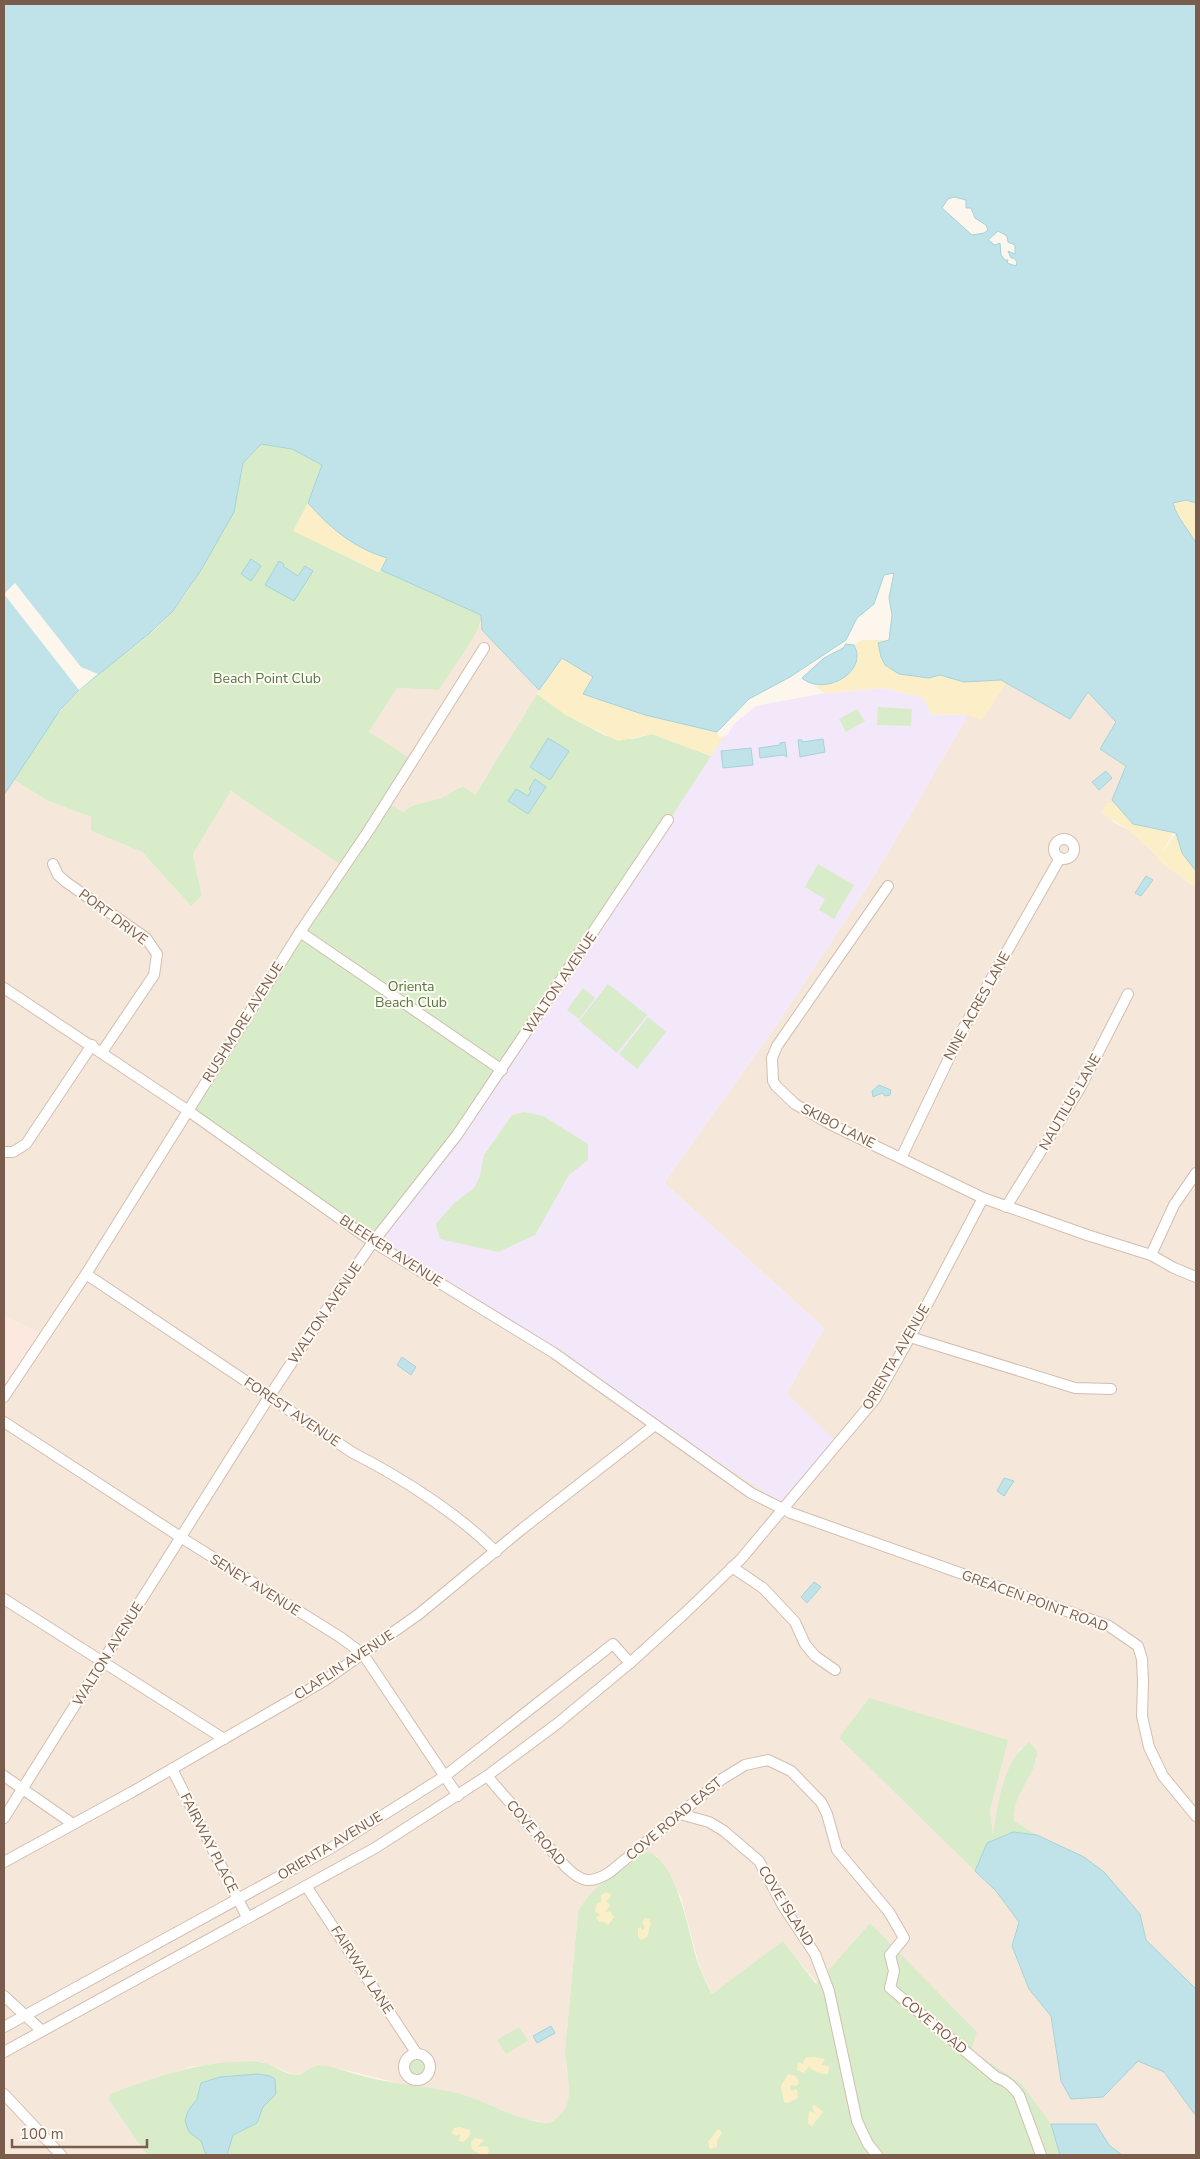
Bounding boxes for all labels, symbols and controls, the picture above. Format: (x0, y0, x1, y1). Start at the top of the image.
park label: Beach Point Club (213, 669, 321, 688)
street label: PORT DRIVE (75, 885, 151, 949)
street label: WALTON AVENUE (519, 928, 601, 1038)
street label: NINE ACRES LANE (939, 948, 1015, 1064)
street label: RUSHMORE AVENUE (198, 958, 288, 1086)
park label: Orienta Beach Club (375, 977, 447, 1012)
street label: NAUTILUS LANE (1035, 1050, 1105, 1154)
street label: SKIBO LANE (798, 1099, 878, 1153)
street label: BLEEKER AVENUE (336, 1211, 446, 1291)
street label: WALTON AVENUE (284, 1258, 366, 1368)
street label: ORIENTA AVENUE (858, 1301, 934, 1413)
street label: FOREST AVENUE (240, 1373, 344, 1451)
street label: SENEY AVENUE (206, 1550, 304, 1620)
street label: GREACEN POINT ROAD (959, 1566, 1111, 1636)
street label: WALTON AVENUE (68, 1598, 148, 1710)
street label: CLAFLIN AVENUE (290, 1626, 398, 1704)
street label: COVE ROAD EAST (622, 1773, 727, 1865)
street label: FAIRWAY PLACE (176, 1790, 242, 1896)
street label: COVE ROAD (502, 1796, 570, 1870)
street label: ORIENTA AVENUE (274, 1807, 386, 1885)
street label: COVE ISLAND (754, 1862, 818, 1950)
street label: FAIRWAY LANE (326, 1922, 398, 2018)
street label: COVE ROAD (897, 1992, 971, 2058)
scale bar (12, 2116, 148, 2148)
text: 100 m (20, 2124, 64, 2144)

